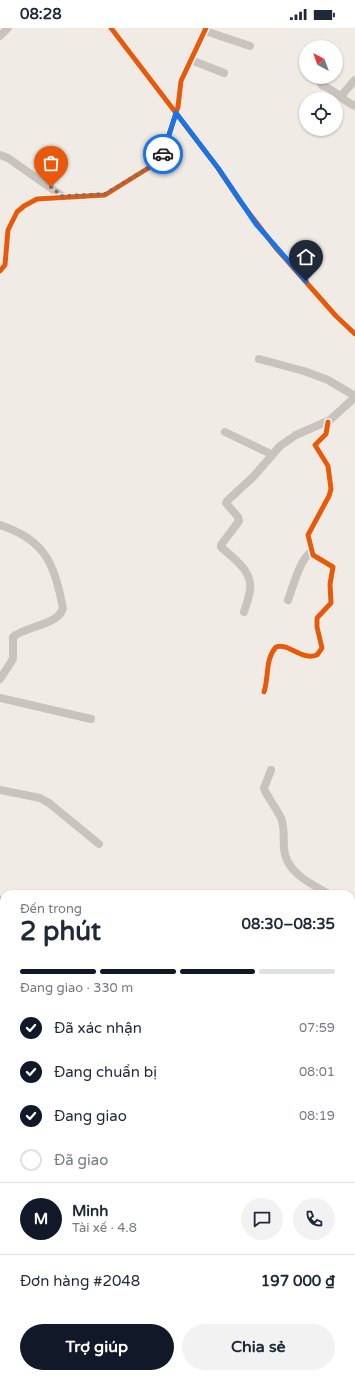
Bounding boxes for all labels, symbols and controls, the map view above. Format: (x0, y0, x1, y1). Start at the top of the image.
text: 08:28 (20, 5, 62, 23)
north arrow (299, 40, 343, 84)
map controls (299, 40, 343, 136)
button: locate (299, 92, 343, 136)
courier (143, 134, 183, 174)
icon: car (152, 143, 174, 165)
pin (34, 146, 68, 187)
icon: bag (40, 152, 62, 174)
pin (289, 240, 323, 281)
icon: home (295, 246, 317, 268)
text: Đến trong (20, 901, 82, 917)
text: 08:30–08:35 (242, 915, 335, 933)
text: 2 phút (20, 916, 101, 947)
text: Đang giao · 330 m (20, 980, 133, 996)
icon: check (20, 1017, 42, 1039)
text: Đã xác nhận (54, 1019, 142, 1037)
text: 07:59 (299, 1020, 335, 1036)
icon: check (20, 1061, 42, 1083)
text: Đang chuẩn bị (54, 1063, 157, 1081)
text: 08:01 (299, 1064, 335, 1080)
icon: check (20, 1105, 42, 1127)
text: Đang giao (54, 1107, 127, 1125)
text: 08:19 (299, 1108, 335, 1124)
text: Đã giao (54, 1151, 108, 1169)
button: chat (241, 1198, 283, 1240)
button: phone (293, 1198, 335, 1240)
text: Minh (72, 1202, 108, 1220)
text: M (34, 1210, 48, 1228)
text: Tài xế · 4.8 (72, 1220, 137, 1236)
text: Đơn hàng #2048 (20, 1272, 140, 1290)
text: 197 000 ₫ (261, 1272, 335, 1290)
button: Trợ giúp (20, 1324, 174, 1370)
button: Chia sẻ (182, 1324, 335, 1370)

